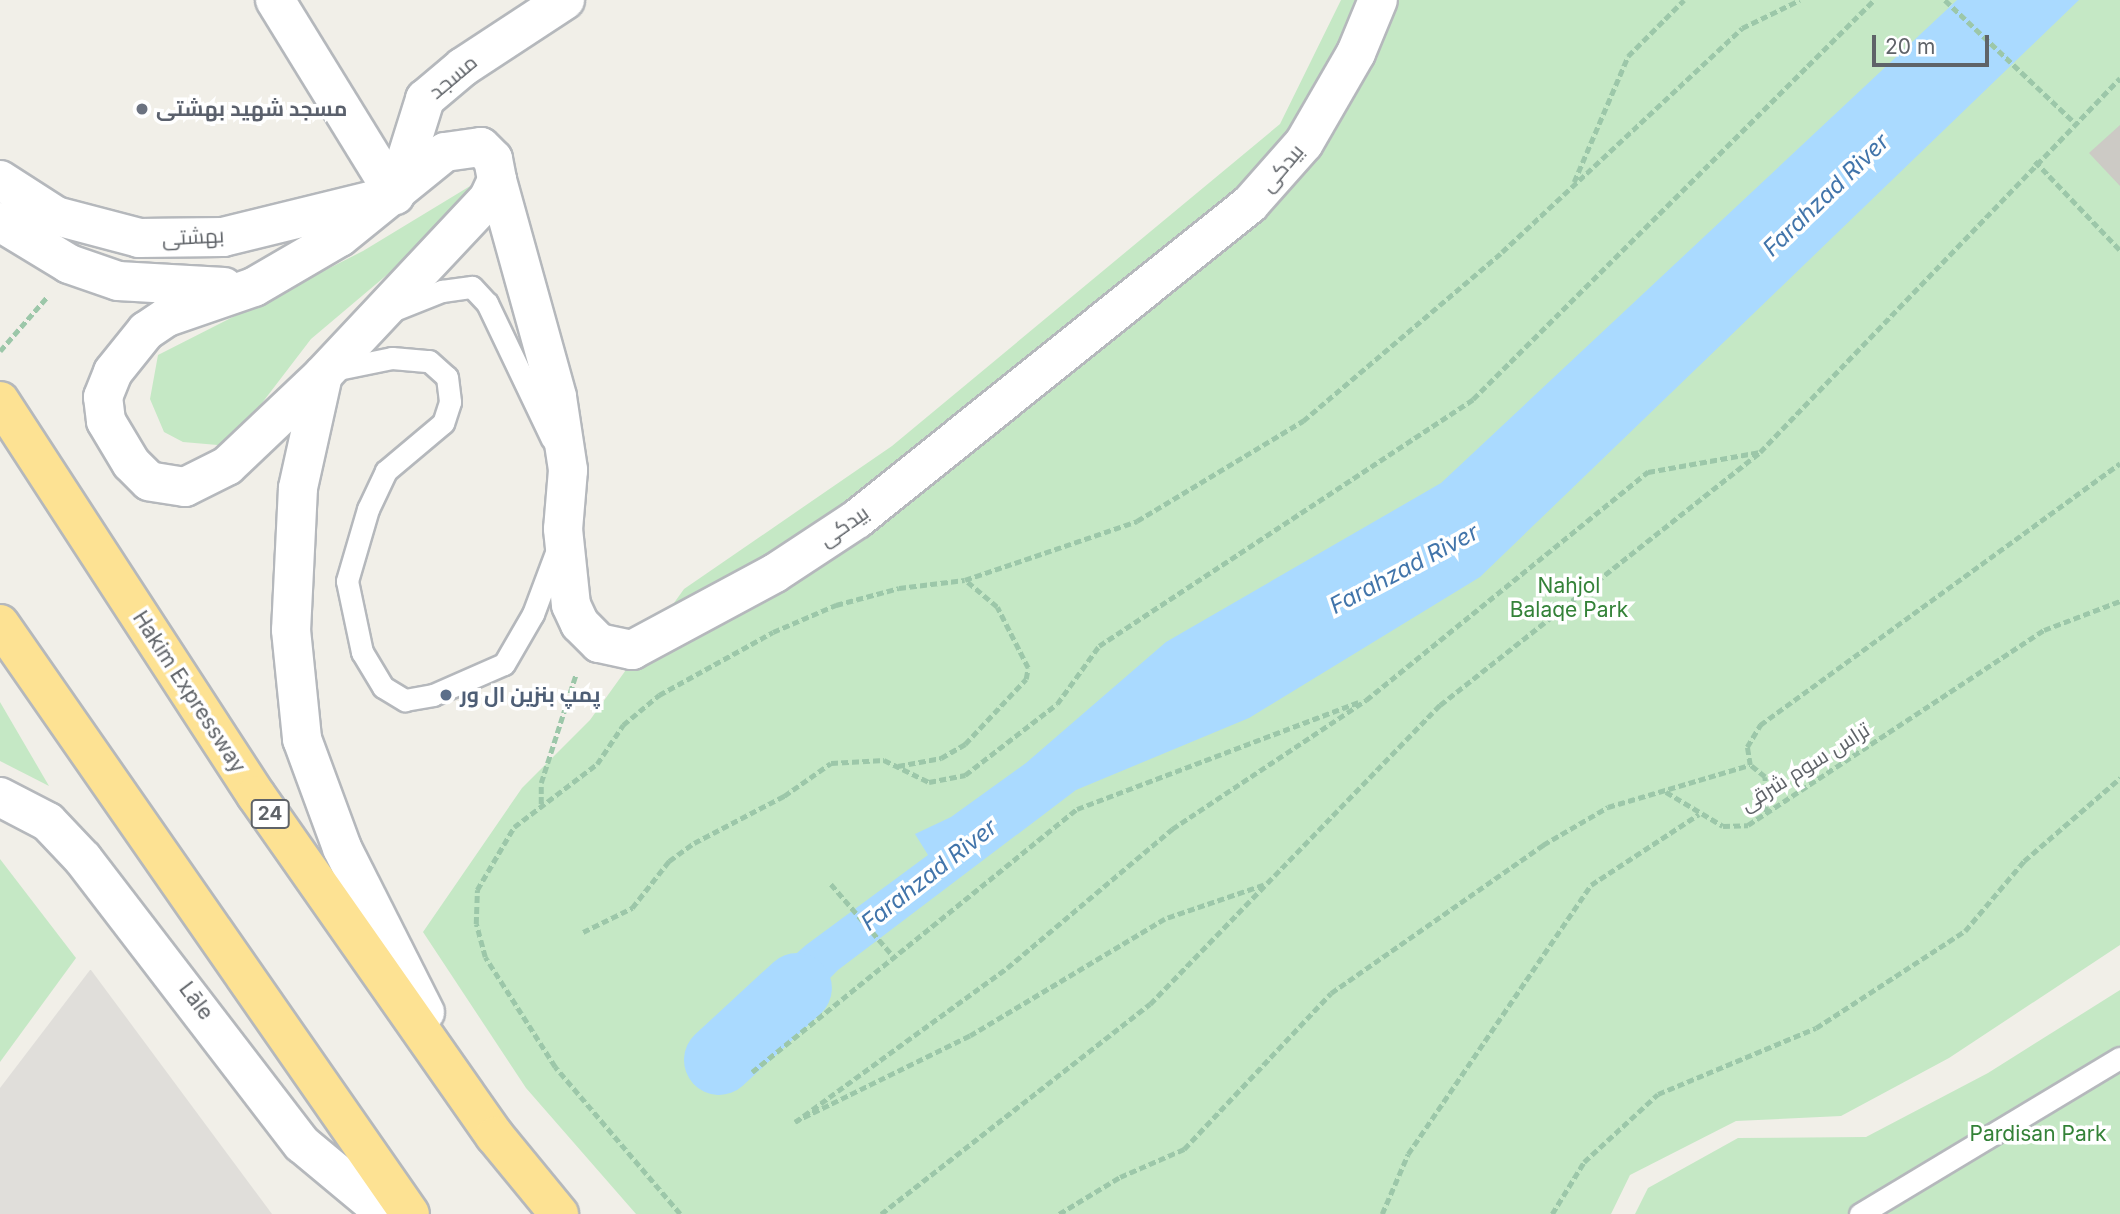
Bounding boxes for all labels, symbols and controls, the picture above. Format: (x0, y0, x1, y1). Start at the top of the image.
scale bar (1875, 21, 1992, 65)
text: 20 m (1885, 34, 1935, 59)
street label: مسجد (424, 50, 482, 104)
place label: مسجد شهید بهشتی (156, 96, 347, 122)
marker: مسجد شهید بهشتی (134, 101, 150, 117)
water label: Farahzad River (1757, 128, 1895, 262)
street label: بیدکی (1255, 139, 1309, 197)
street label: بهشتی (161, 223, 225, 251)
street label: بیدکی (814, 500, 874, 552)
water label: Farahzad River (1325, 518, 1483, 620)
park label: Nahjol Balaqe Park (1510, 573, 1628, 623)
street label: Hakim Expressway (127, 606, 251, 778)
place label: پمپ بنزین ال ور (460, 682, 600, 708)
marker: پمپ بنزین ال ور (438, 687, 454, 703)
street label: تراس سوم شرقی (1736, 717, 1874, 817)
road number: 24 (249, 799, 291, 830)
water label: Farahzad River (856, 813, 1002, 937)
street label: Lāle (174, 977, 218, 1025)
park label: Pardisan Park (1970, 1121, 2106, 1147)

